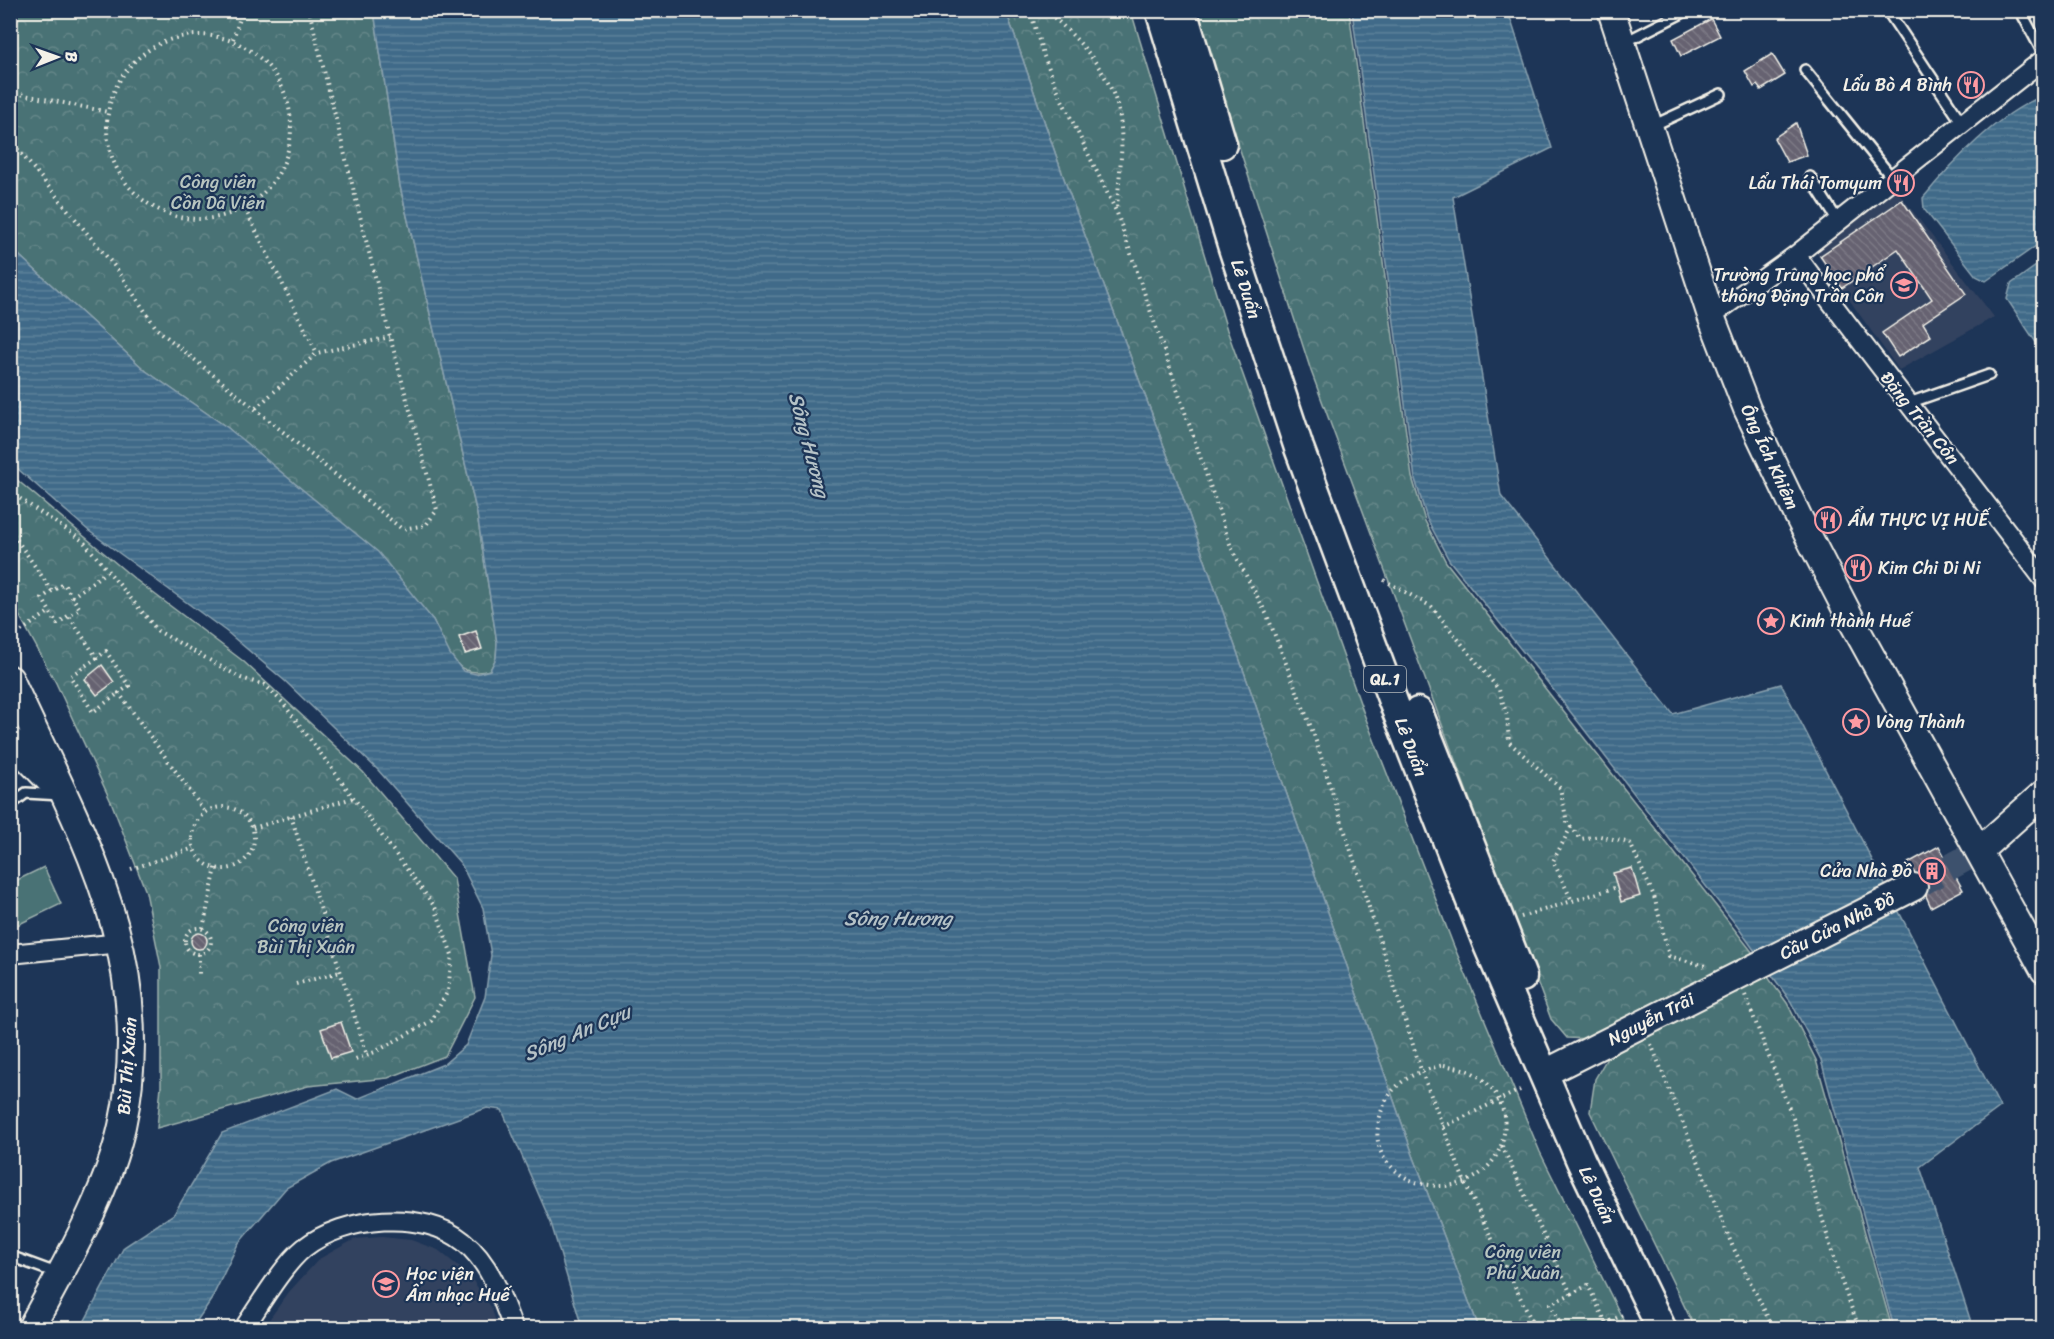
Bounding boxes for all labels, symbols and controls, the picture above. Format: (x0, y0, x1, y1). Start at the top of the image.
north arrow (27, 27, 87, 87)
text: B (57, 51, 86, 63)
place label: Lẩu Bò A Bình (1843, 69, 1952, 101)
restaurant icon: Lẩu Bò A Bình (1956, 70, 1986, 100)
park label: Công viên Cồn Dã Viên (171, 166, 265, 219)
place label: Lẩu Thái Tomyum (1749, 167, 1882, 199)
restaurant icon: Lẩu Thái Tomyum (1886, 168, 1916, 198)
street label: Lê Duẩn (1221, 255, 1271, 323)
place label: Trường Trung học phổ thông Đặng Trần Côn (1713, 259, 1887, 312)
school or university icon: Trường Trung học phổ thông Đặng Trần Côn (1889, 270, 1919, 300)
street label: Đặng Trần Côn (1872, 364, 1968, 472)
water label: Sông Hương (778, 388, 840, 504)
street label: Ông Ích Khiêm (1731, 399, 1809, 515)
place label: ẨM THỰC VỊ HUẾ (1847, 504, 1991, 536)
restaurant icon: ẨM THỰC VỊ HUẾ (1813, 505, 1843, 535)
place label: Kim Chi Di Ni (1878, 552, 1982, 584)
restaurant icon: Kim Chi Di Ni (1843, 553, 1873, 583)
place label: Kinh thành Huế (1790, 605, 1914, 637)
place icon: Kinh thành Huế (1756, 606, 1786, 636)
road number: QL.1 (1364, 666, 1406, 692)
place label: Vòng Thành (1876, 706, 1965, 738)
place icon: Vòng Thành (1841, 707, 1871, 737)
street label: Lê Duẩn (1385, 713, 1437, 782)
place label: Cửa Nhà Đồ (1820, 855, 1913, 887)
building icon: Cửa Nhà Đồ (1917, 856, 1947, 886)
street label: Cầu Cửa Nhà Đồ (1773, 883, 1901, 969)
water label: Sông Hương (844, 901, 954, 936)
park label: Công viên Bùi Thị Xuân (257, 910, 355, 963)
street label: Nguyễn Trãi (1602, 983, 1701, 1055)
water label: Sông An Cựu (518, 994, 638, 1071)
street label: Bùi Thị Xuân (108, 1016, 146, 1116)
street label: Lê Duẩn (1570, 1160, 1625, 1230)
park label: Công viên Phú Xuân (1485, 1236, 1561, 1289)
place label: Học viện Âm nhạc Huế (405, 1258, 513, 1311)
school or university icon: Học viện Âm nhạc Huế (371, 1269, 401, 1299)

